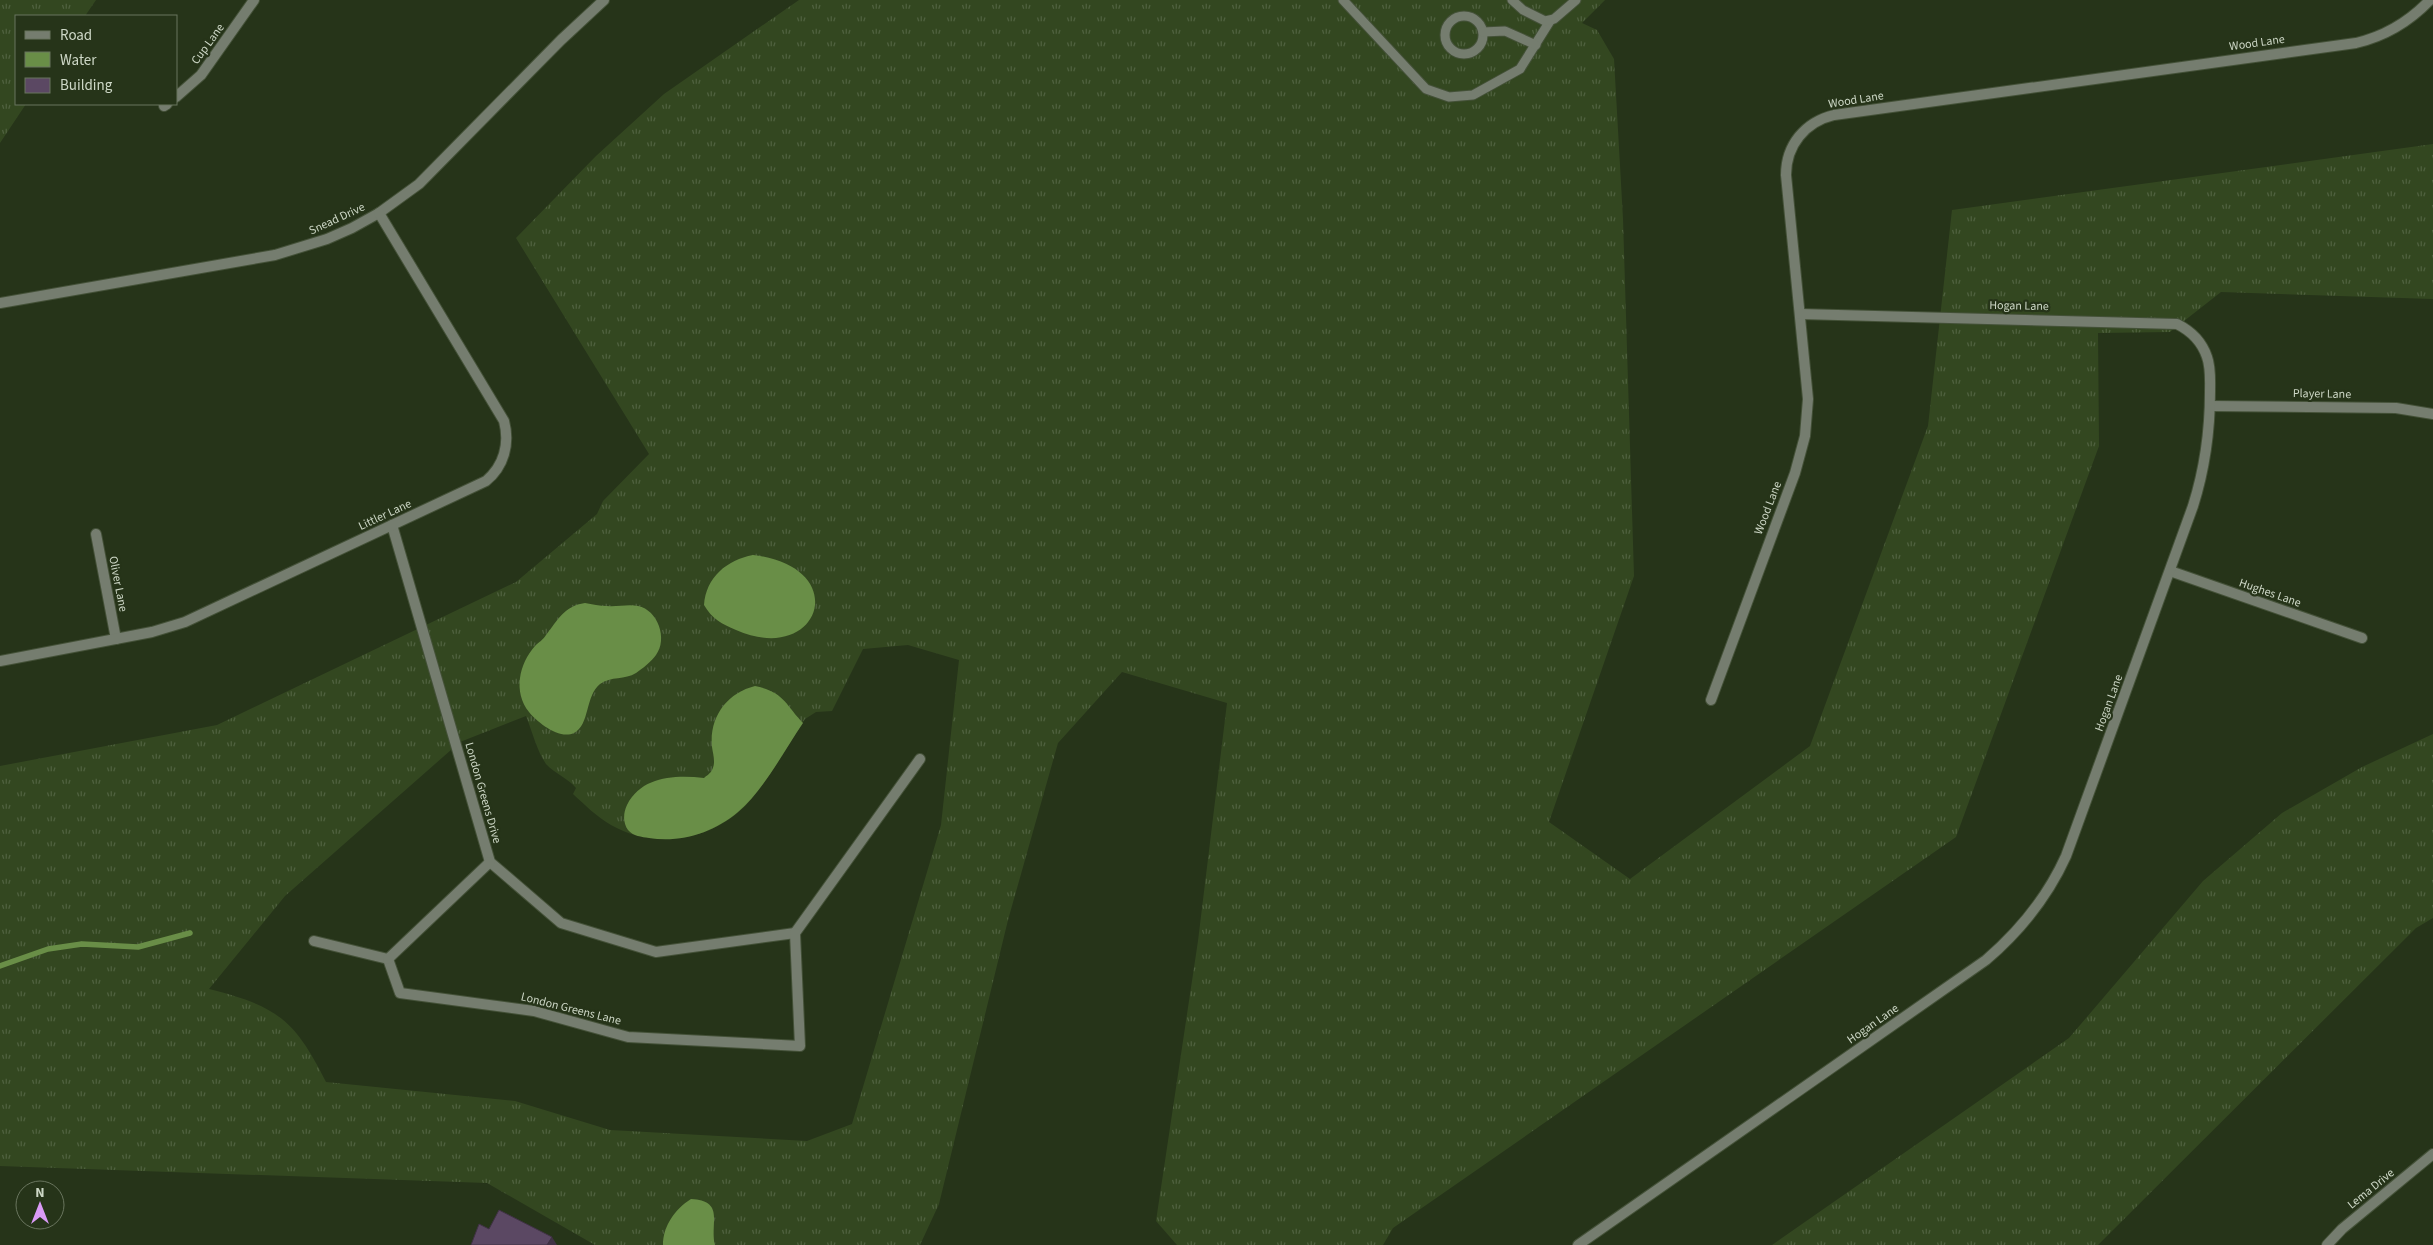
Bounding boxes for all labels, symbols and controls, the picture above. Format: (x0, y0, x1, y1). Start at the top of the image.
legend (15, 15, 178, 105)
street label: Cup Lane (187, 20, 229, 68)
text: Road (60, 25, 92, 46)
street label: Wood Lane (2228, 31, 2286, 55)
text: Water (60, 50, 97, 71)
text: Building (60, 75, 113, 96)
street label: Wood Lane (1827, 87, 1885, 113)
street label: Snead Drive (306, 199, 368, 239)
street label: Hogan Lane (1989, 297, 2049, 315)
street label: Player Lane (2293, 385, 2351, 403)
street label: Wood Lane (1750, 479, 1786, 537)
street label: Littler Lane (356, 495, 414, 535)
street label: Oliver Lane (104, 555, 132, 613)
street label: Hughes Lane (2237, 574, 2303, 612)
street label: Hogan Lane (2091, 672, 2127, 734)
street label: London Greens Drive (460, 741, 506, 845)
street label: London Greens Lane (519, 988, 623, 1030)
street label: Hogan Lane (1844, 1000, 1902, 1048)
street label: Lema Drive (2344, 1165, 2398, 1213)
north arrow (15, 1180, 65, 1230)
text: N (35, 1183, 45, 1203)

